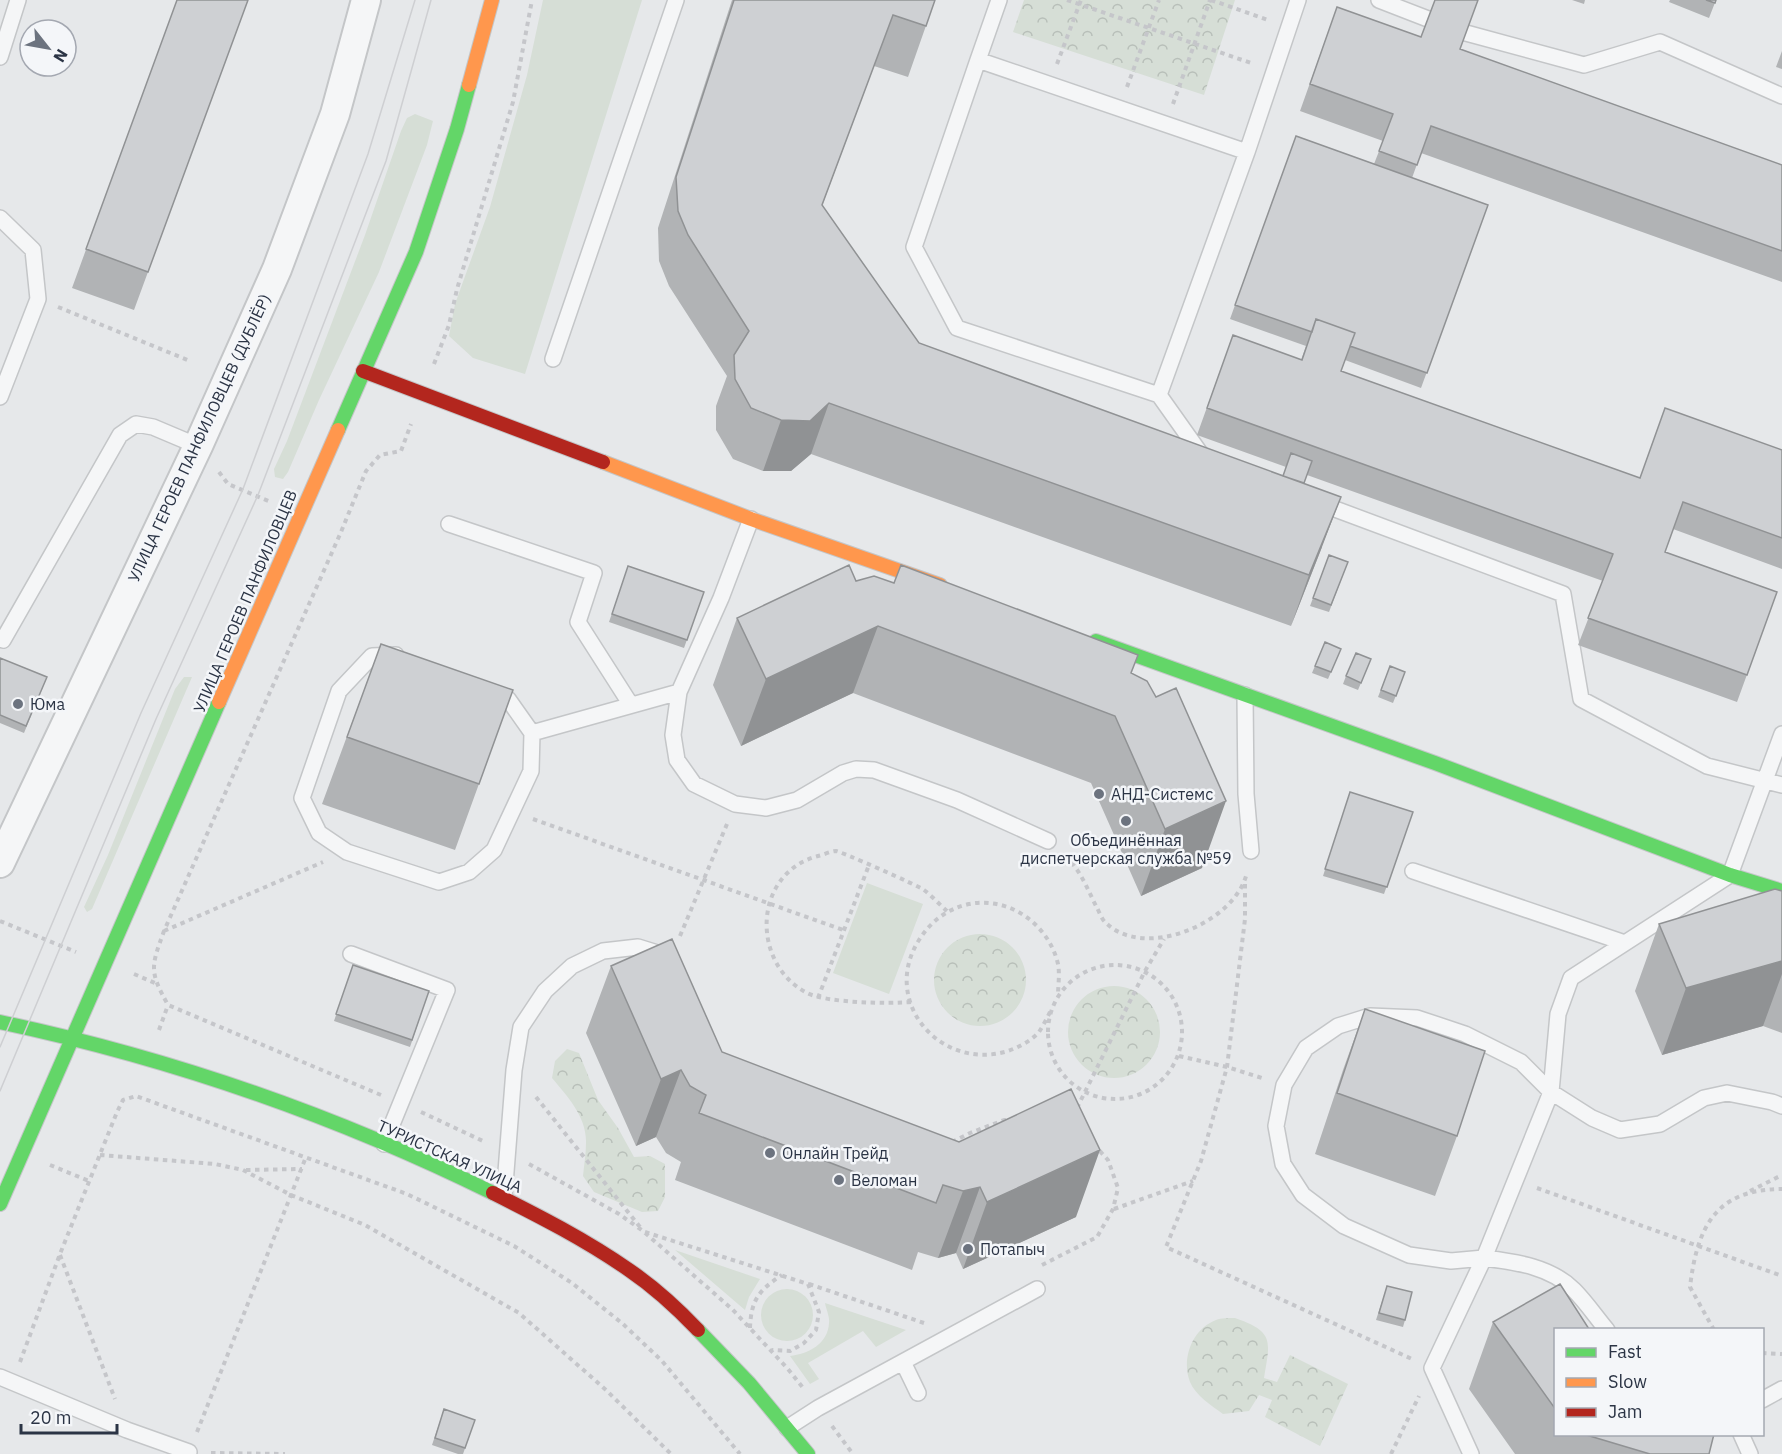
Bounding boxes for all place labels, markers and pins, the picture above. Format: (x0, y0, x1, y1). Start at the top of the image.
place label: Юма (30, 694, 65, 714)
marker: Юма (11, 697, 25, 711)
place label: АНД-Системс (1111, 784, 1213, 804)
marker: АНД-Системс (1092, 787, 1106, 801)
marker: Объединённая диспетчерская служба №59 (1119, 814, 1133, 828)
place label: Объединённая диспетчерская служба №59 (1020, 830, 1232, 868)
place label: Онлайн Трейд (782, 1143, 889, 1163)
marker: Онлайн Трейд (763, 1146, 777, 1160)
place label: Веломан (851, 1170, 917, 1190)
marker: Веломан (832, 1173, 846, 1187)
place label: Потапыч (980, 1239, 1045, 1259)
marker: Потапыч (961, 1242, 975, 1256)

